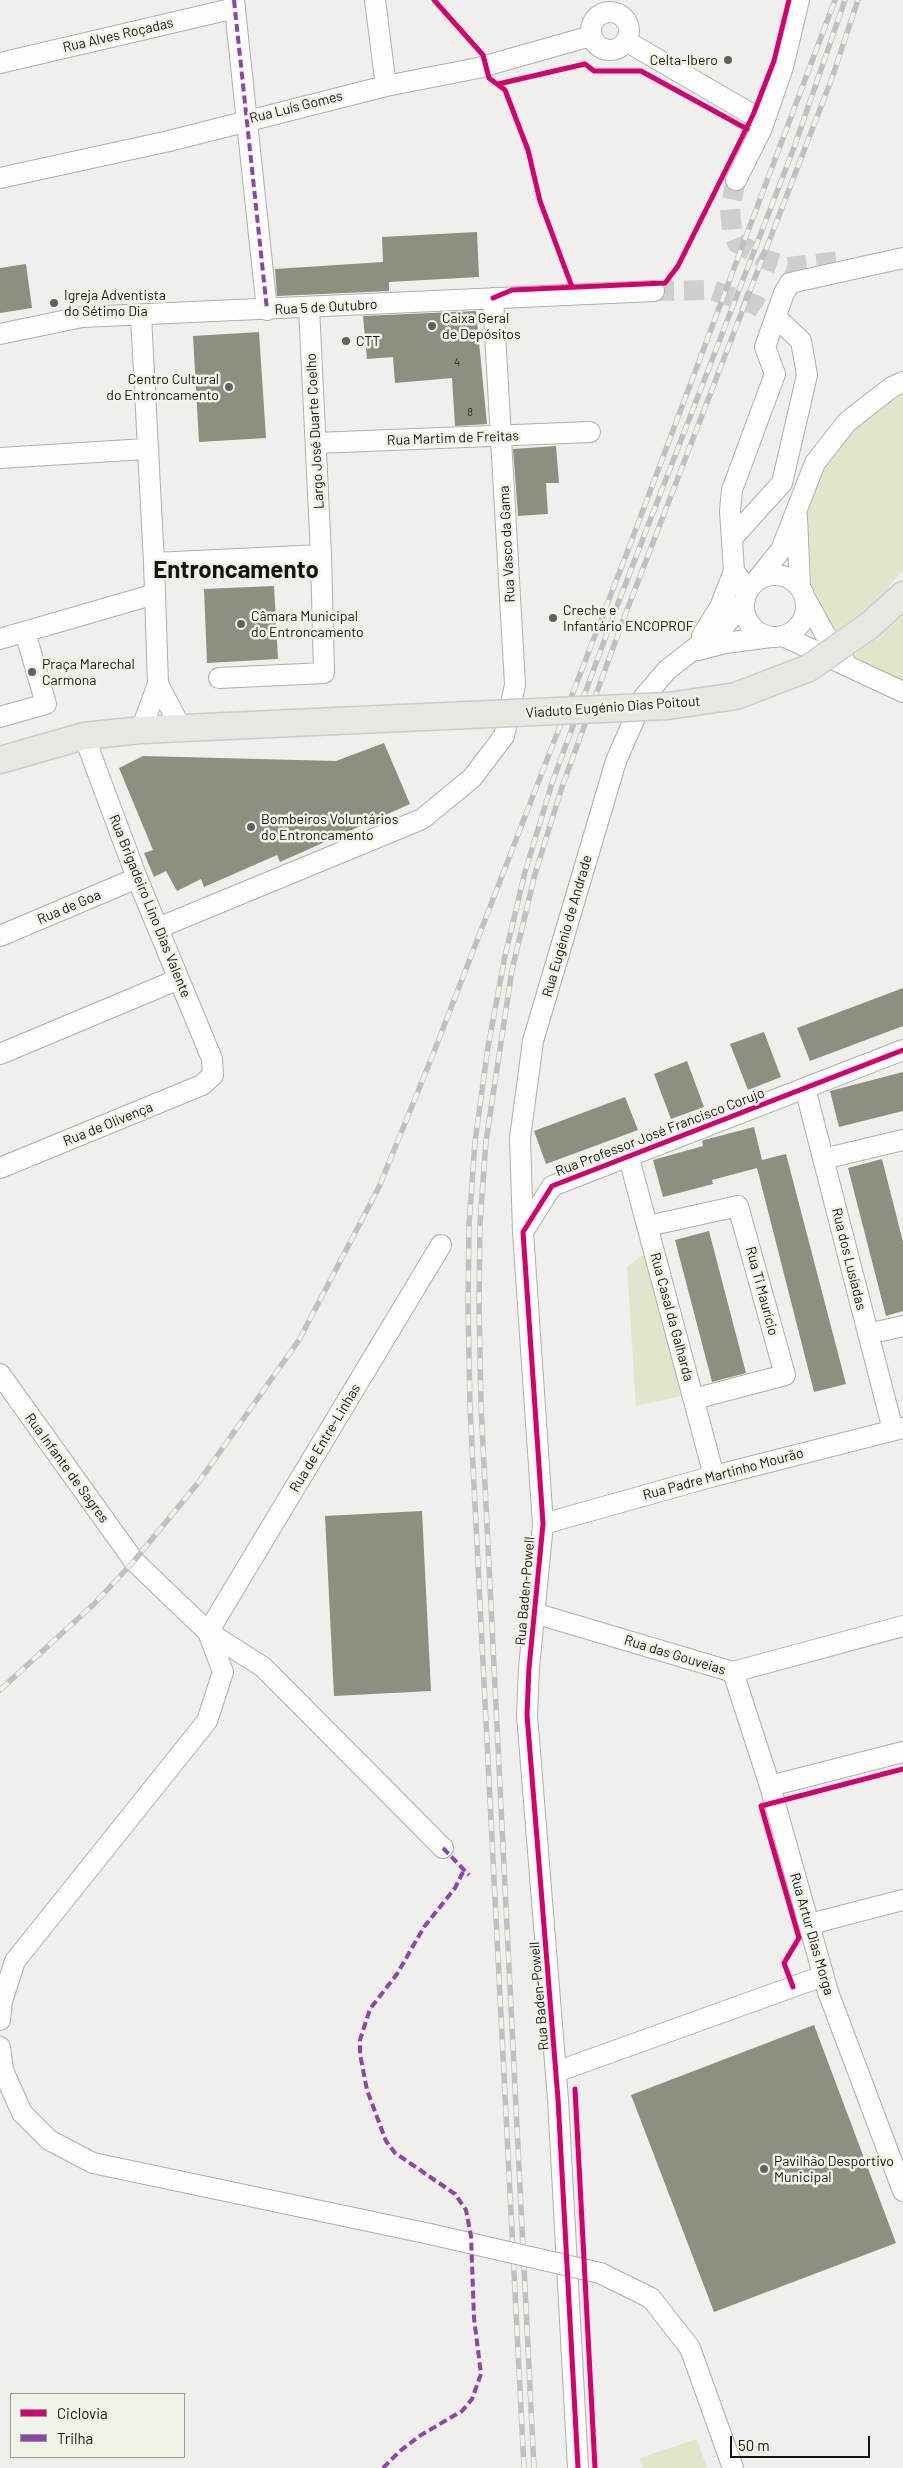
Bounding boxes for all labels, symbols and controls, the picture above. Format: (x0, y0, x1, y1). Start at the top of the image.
street label: Rua Alves Roçadas (61, 14, 175, 56)
place label: Celta-Ibero (650, 52, 718, 68)
marker: Celta-Ibero (722, 54, 734, 66)
street label: Rua Luís Gomes (248, 87, 344, 127)
place label: Igreja Adventista do Sétimo Dia (64, 287, 166, 320)
street label: Rua 5 de Outubro (274, 296, 378, 318)
marker: Igreja Adventista do Sétimo Dia (48, 297, 60, 309)
place label: Caixa Geral de Depósitos (442, 310, 521, 342)
marker: Caixa Geral de Depósitos (426, 320, 438, 332)
place label: CTT (356, 333, 380, 349)
marker: CTT (340, 335, 352, 347)
street label: Largo José Duarte Coelho (303, 353, 327, 509)
house number: 4 (454, 355, 460, 369)
place label: Centro Cultural do Entroncamento (106, 371, 219, 404)
marker: Centro Cultural do Entroncamento (223, 381, 235, 393)
house number: 8 (467, 405, 473, 419)
street label: Rua Martim de Freitas (387, 427, 519, 449)
street label: Rua Vasco da Gama (496, 485, 518, 603)
district label: Entroncamento (153, 556, 319, 584)
place label: Creche e Infantário ENCOPROF (563, 602, 694, 634)
place label: Câmara Municipal do Entroncamento (251, 608, 364, 640)
marker: Creche e Infantário ENCOPROF (547, 612, 559, 624)
marker: Câmara Municipal do Entroncamento (235, 618, 247, 630)
place label: Praça Marechal Carmona (42, 656, 135, 689)
marker: Praça Marechal Carmona (26, 666, 38, 678)
street label: Viaduto Eugénio Dias Poitout (525, 693, 701, 721)
place label: Bombeiros Voluntários do Entroncamento (261, 811, 398, 844)
street label: Rua Brigadeiro Lino Dias Valente (106, 812, 194, 1000)
marker: Bombeiros Voluntários do Entroncamento (245, 821, 257, 833)
street label: Rua Eugénio de Andrade (539, 853, 595, 999)
street label: Rua de Goa (35, 886, 103, 928)
street label: Rua Professor José Francisco Corujo (553, 1084, 767, 1180)
street label: Rua de Olivença (61, 1098, 155, 1150)
street label: Rua dos Lusíadas (828, 1206, 870, 1312)
street label: Rua Ti Maurício (742, 1245, 782, 1337)
street label: Rua Casal da Galharda (647, 1251, 697, 1383)
street label: Rua de Entre-Linhas (286, 1381, 364, 1495)
street label: Rua Infante de Sagres (22, 1410, 112, 1526)
street label: Rua Padre Martinho Mourão (641, 1444, 805, 1504)
street label: Rua Baden-Powell (512, 1536, 538, 1646)
street label: Rua das Gouveias (622, 1632, 728, 1678)
street label: Rua Artur Dias Morga (787, 1871, 837, 1997)
street label: Rua Baden-Powell (526, 1941, 552, 2051)
place label: Pavilhão Desportivo Municipal (774, 2153, 894, 2186)
marker: Pavilhão Desportivo Municipal (758, 2163, 770, 2175)
legend (10, 2393, 185, 2458)
text: Ciclovia (57, 2404, 108, 2422)
scale bar (733, 2426, 873, 2458)
text: Trilha (57, 2429, 93, 2447)
text: 50 m (738, 2436, 770, 2454)

